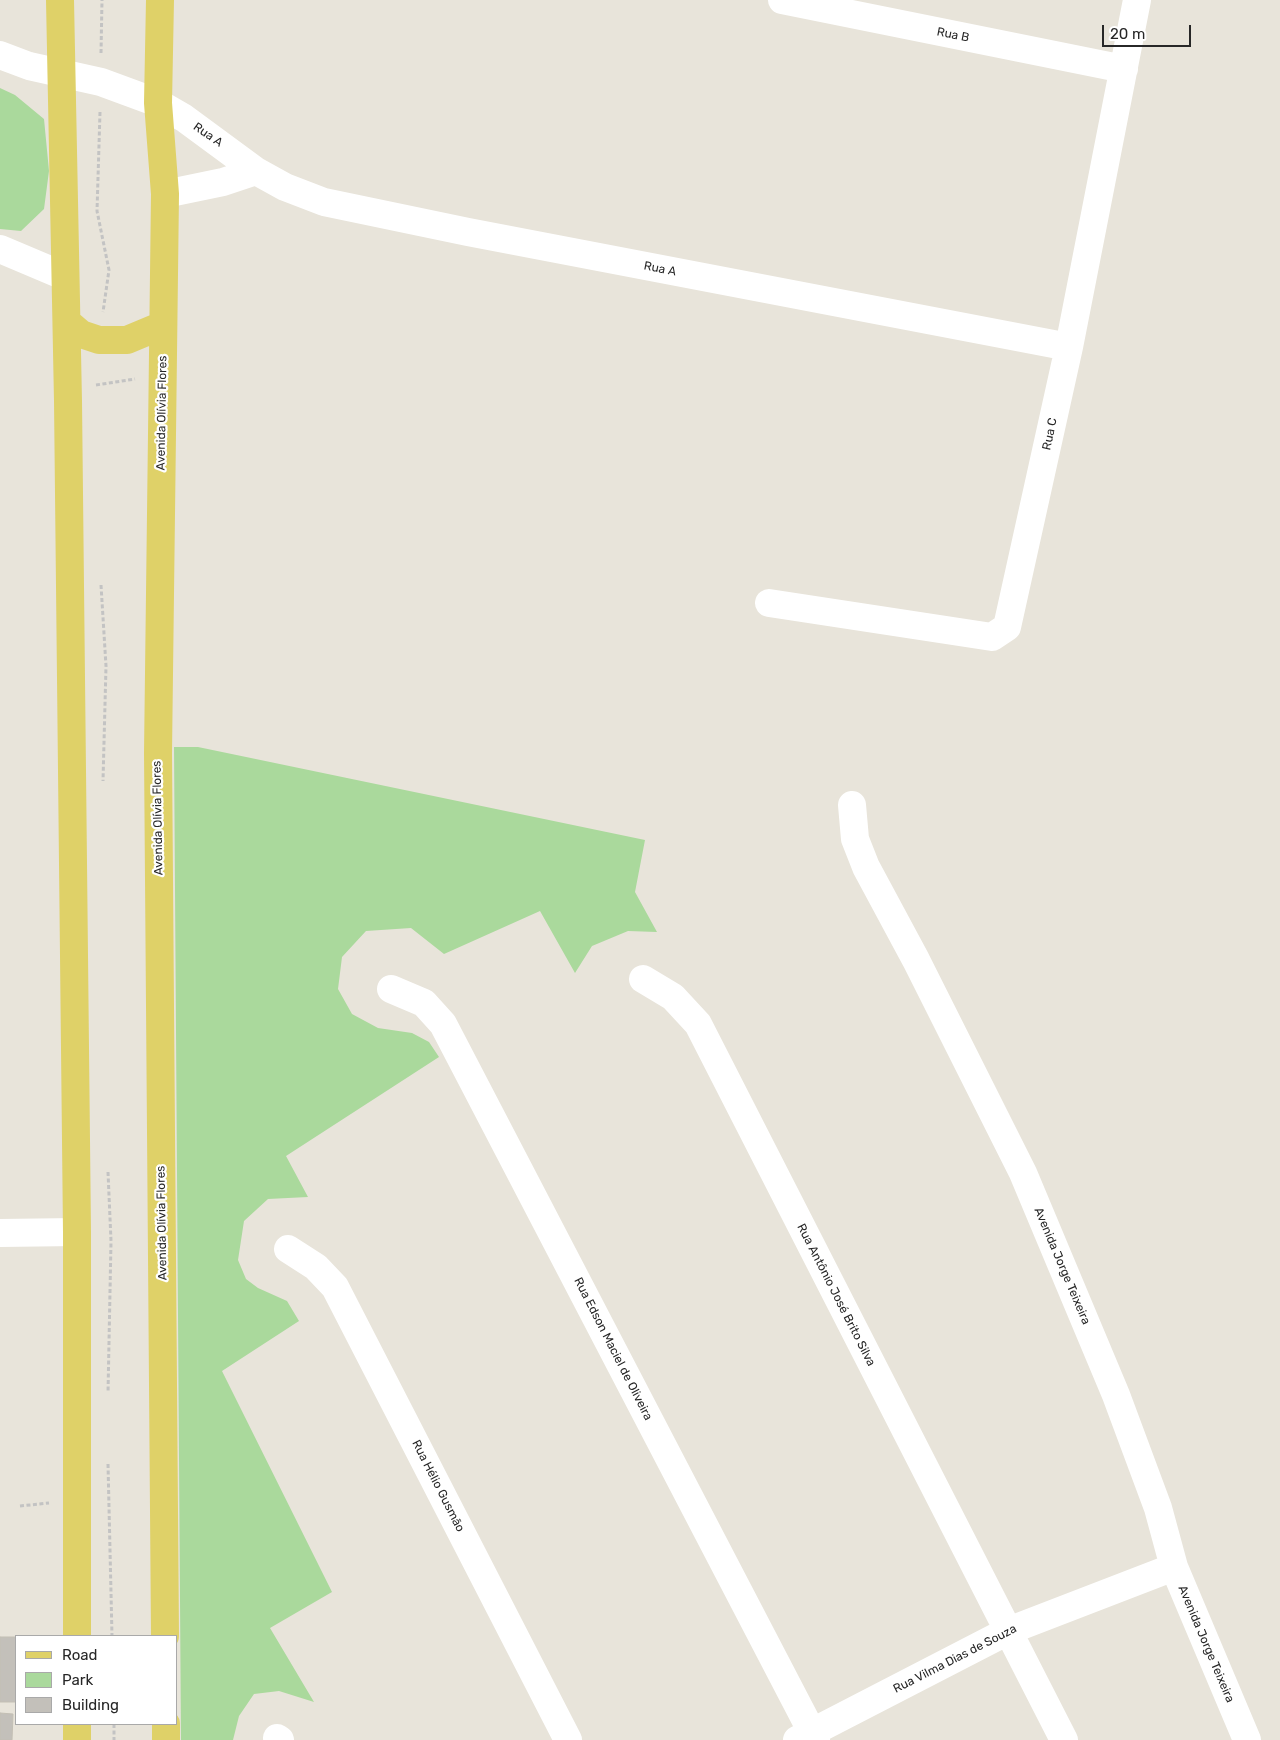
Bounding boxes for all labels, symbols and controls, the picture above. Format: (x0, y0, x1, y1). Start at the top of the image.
scale bar (1105, 15, 1194, 47)
street label: Rua B (936, 25, 970, 45)
text: 20 m (1110, 25, 1145, 43)
street label: Rua A (190, 120, 226, 150)
street label: Rua A (643, 259, 677, 279)
street label: Avenida Olívia Flores (154, 355, 170, 471)
street label: Rua C (1040, 417, 1060, 451)
street label: Avenida Olívia Flores (150, 760, 166, 876)
street label: Avenida Olívia Flores (154, 1165, 170, 1281)
street label: Avenida Jorge Teixeira (1031, 1205, 1093, 1327)
street label: Rua Antônio José Brito Silva (794, 1221, 878, 1369)
street label: Rua Edson Maciel de Oliveira (571, 1275, 655, 1423)
street label: Rua Hélio Gusmão (409, 1438, 467, 1534)
street label: Avenida Jorge Teixeira (1175, 1583, 1237, 1705)
street label: Rua Vilma Dias de Souza (891, 1622, 1019, 1696)
legend (15, 1635, 178, 1725)
text: Road (62, 1646, 98, 1664)
text: Park (62, 1671, 93, 1689)
text: Building (62, 1696, 119, 1714)

